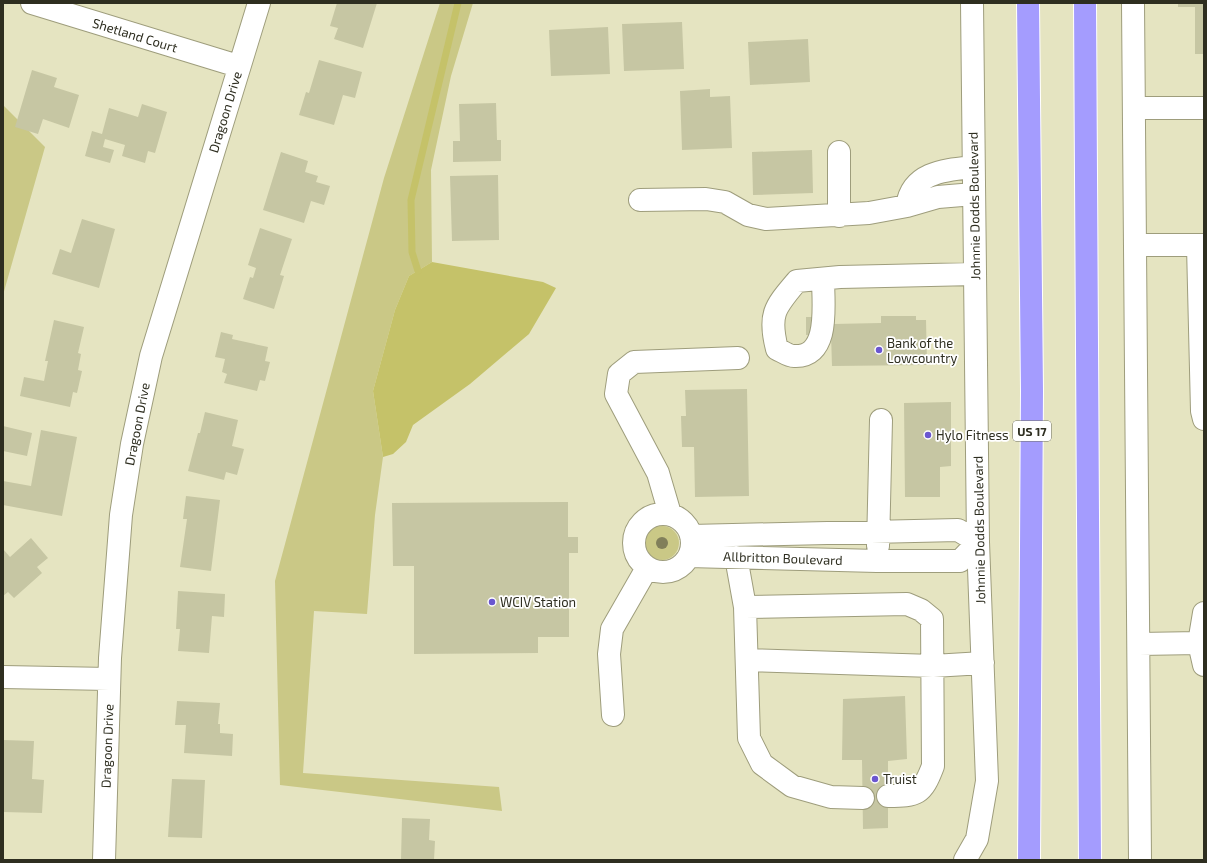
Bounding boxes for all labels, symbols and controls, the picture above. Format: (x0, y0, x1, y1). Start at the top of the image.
street label: Shetland Court (91, 14, 179, 56)
street label: Dragoon Drive (205, 69, 245, 155)
street label: Johnnie Dodds Boulevard (965, 132, 983, 280)
place label: Bank of the Lowcountry (887, 335, 957, 366)
marker: Bank of the Lowcountry (874, 345, 884, 355)
street label: Dragoon Drive (121, 381, 153, 467)
road number: US 17 (1013, 421, 1051, 441)
place label: Hylo Fitness (936, 427, 1009, 443)
marker: Hylo Fitness (923, 430, 933, 440)
street label: Johnnie Dodds Boulevard (970, 456, 988, 604)
street label: Allbritton Boulevard (723, 548, 843, 568)
place label: WCIV Station (500, 594, 576, 610)
marker: WCIV Station (487, 597, 497, 607)
street label: Dragoon Drive (98, 704, 116, 788)
place label: Truist (883, 771, 917, 787)
marker: Truist (870, 774, 880, 784)

